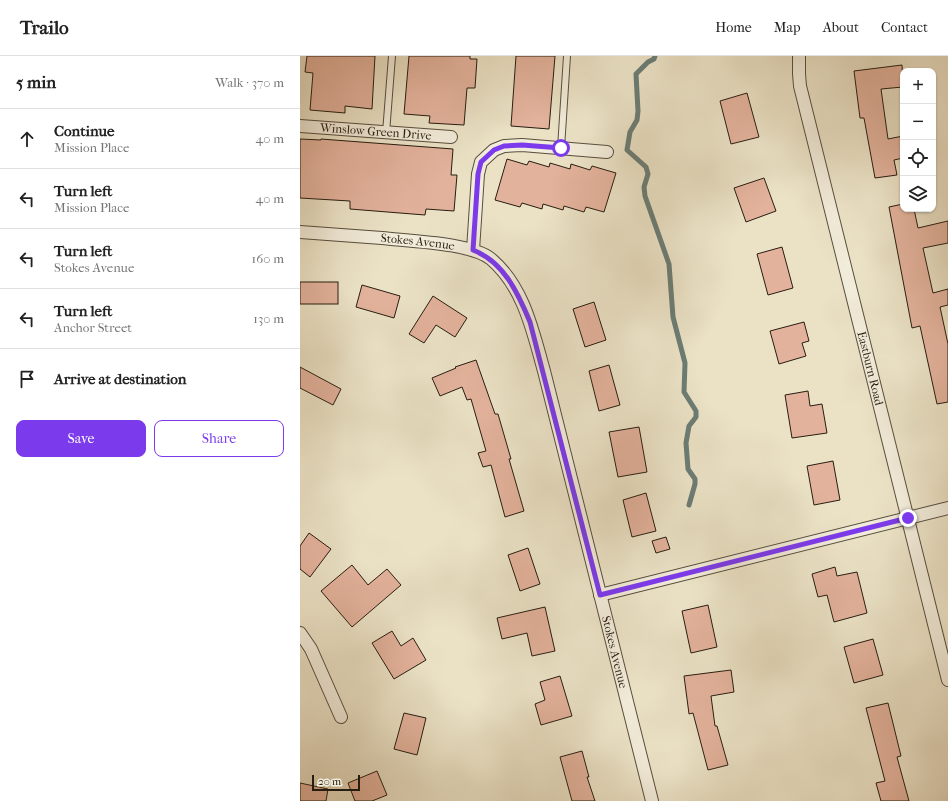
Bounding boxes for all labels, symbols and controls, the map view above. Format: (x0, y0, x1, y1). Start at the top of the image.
text: Trailo (20, 17, 69, 39)
text: Home (715, 19, 752, 36)
text: Map (774, 19, 801, 36)
text: About (823, 19, 859, 36)
text: Contact (881, 19, 928, 36)
map controls (900, 68, 936, 212)
button: + (900, 68, 936, 104)
text: 5 min (16, 72, 56, 92)
text: Walk · 370 m (215, 75, 284, 90)
button: − (900, 104, 936, 140)
street label: Winslow Green Drive (319, 120, 432, 143)
text: Continue (54, 122, 114, 140)
icon: ahead (16, 128, 38, 150)
text: 40 m (256, 131, 284, 146)
route start (552, 139, 570, 157)
text: Mission Place (54, 140, 130, 155)
button: locate (900, 140, 936, 176)
button: layers (900, 176, 936, 212)
text: Turn left (54, 182, 112, 200)
icon: left (16, 188, 38, 210)
text: 40 m (256, 191, 284, 206)
text: Mission Place (54, 200, 130, 215)
street label: Stokes Avenue (380, 231, 456, 253)
text: Turn left (54, 242, 112, 260)
icon: left (16, 248, 38, 270)
text: 160 m (252, 251, 284, 266)
text: Stokes Avenue (54, 260, 134, 275)
text: Turn left (54, 302, 112, 320)
icon: left (16, 308, 38, 330)
text: 130 m (253, 311, 284, 326)
text: Anchor Street (54, 320, 132, 335)
street label: Eastburn Road (854, 330, 886, 407)
icon: arrive (16, 368, 38, 390)
text: Arrive at destination (54, 370, 186, 388)
button: Save (16, 420, 146, 457)
button: Share (154, 420, 284, 457)
route end (899, 509, 917, 527)
street label: Stokes Avenue (599, 614, 630, 690)
scale bar (312, 773, 360, 792)
text: 20 m (318, 775, 341, 788)

